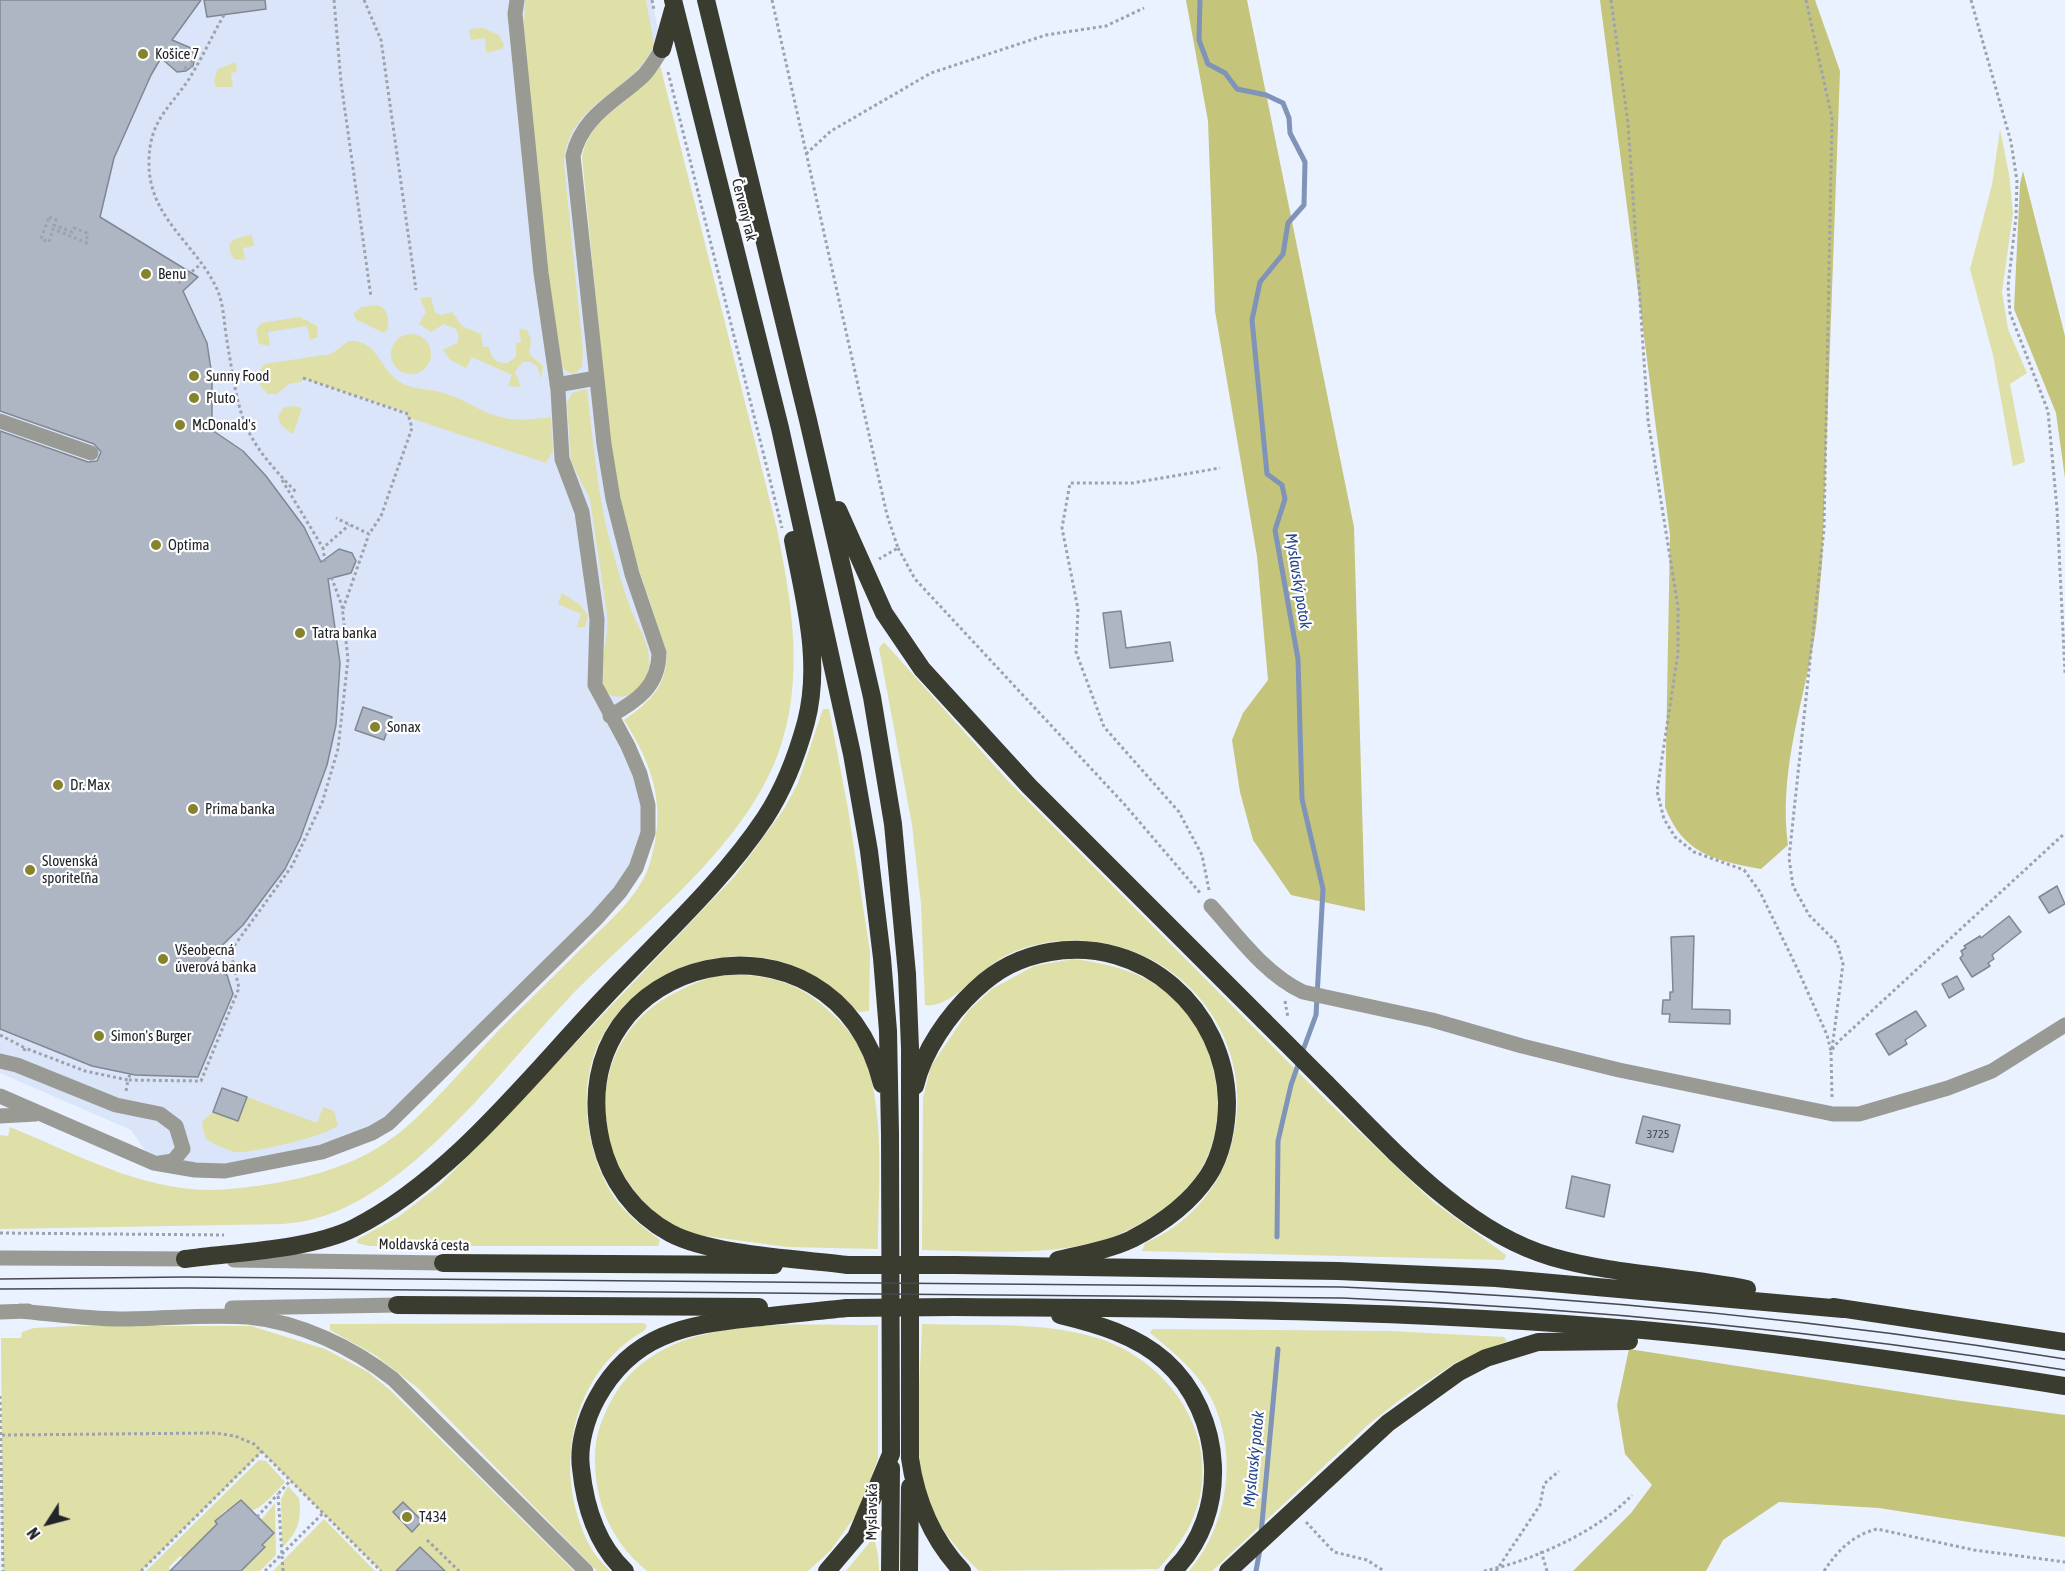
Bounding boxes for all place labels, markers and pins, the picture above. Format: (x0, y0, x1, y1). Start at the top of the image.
place label: Košice 7 (155, 45, 199, 63)
marker: Košice 7 (136, 47, 150, 61)
place label: Benu (158, 265, 186, 283)
marker: Benu (139, 267, 153, 281)
place label: Sunny Food (206, 367, 269, 385)
marker: Sunny Food (187, 369, 201, 383)
place label: Pluto (206, 389, 236, 407)
marker: Pluto (187, 391, 201, 405)
place label: McDonald's (192, 416, 256, 434)
marker: McDonald's (173, 418, 187, 432)
place label: Optima (168, 536, 209, 554)
marker: Optima (149, 538, 163, 552)
place label: Tatra banka (312, 624, 377, 642)
marker: Tatra banka (293, 626, 307, 640)
place label: Sonax (387, 718, 421, 736)
marker: Sonax (368, 720, 382, 734)
place label: Dr. Max (70, 776, 110, 794)
marker: Dr. Max (51, 778, 65, 792)
place label: Prima banka (205, 800, 275, 818)
marker: Prima banka (186, 802, 200, 816)
place label: Slovenská sporiteľňa (42, 852, 99, 887)
marker: Slovenská sporiteľňa (23, 863, 37, 877)
place label: Všeobecná úverová banka (175, 941, 256, 976)
marker: Všeobecná úverová banka (156, 952, 170, 966)
place label: Simon's Burger (111, 1027, 191, 1045)
marker: Simon's Burger (92, 1029, 106, 1043)
place label: T434 (419, 1508, 447, 1526)
marker: T434 (400, 1510, 414, 1524)

